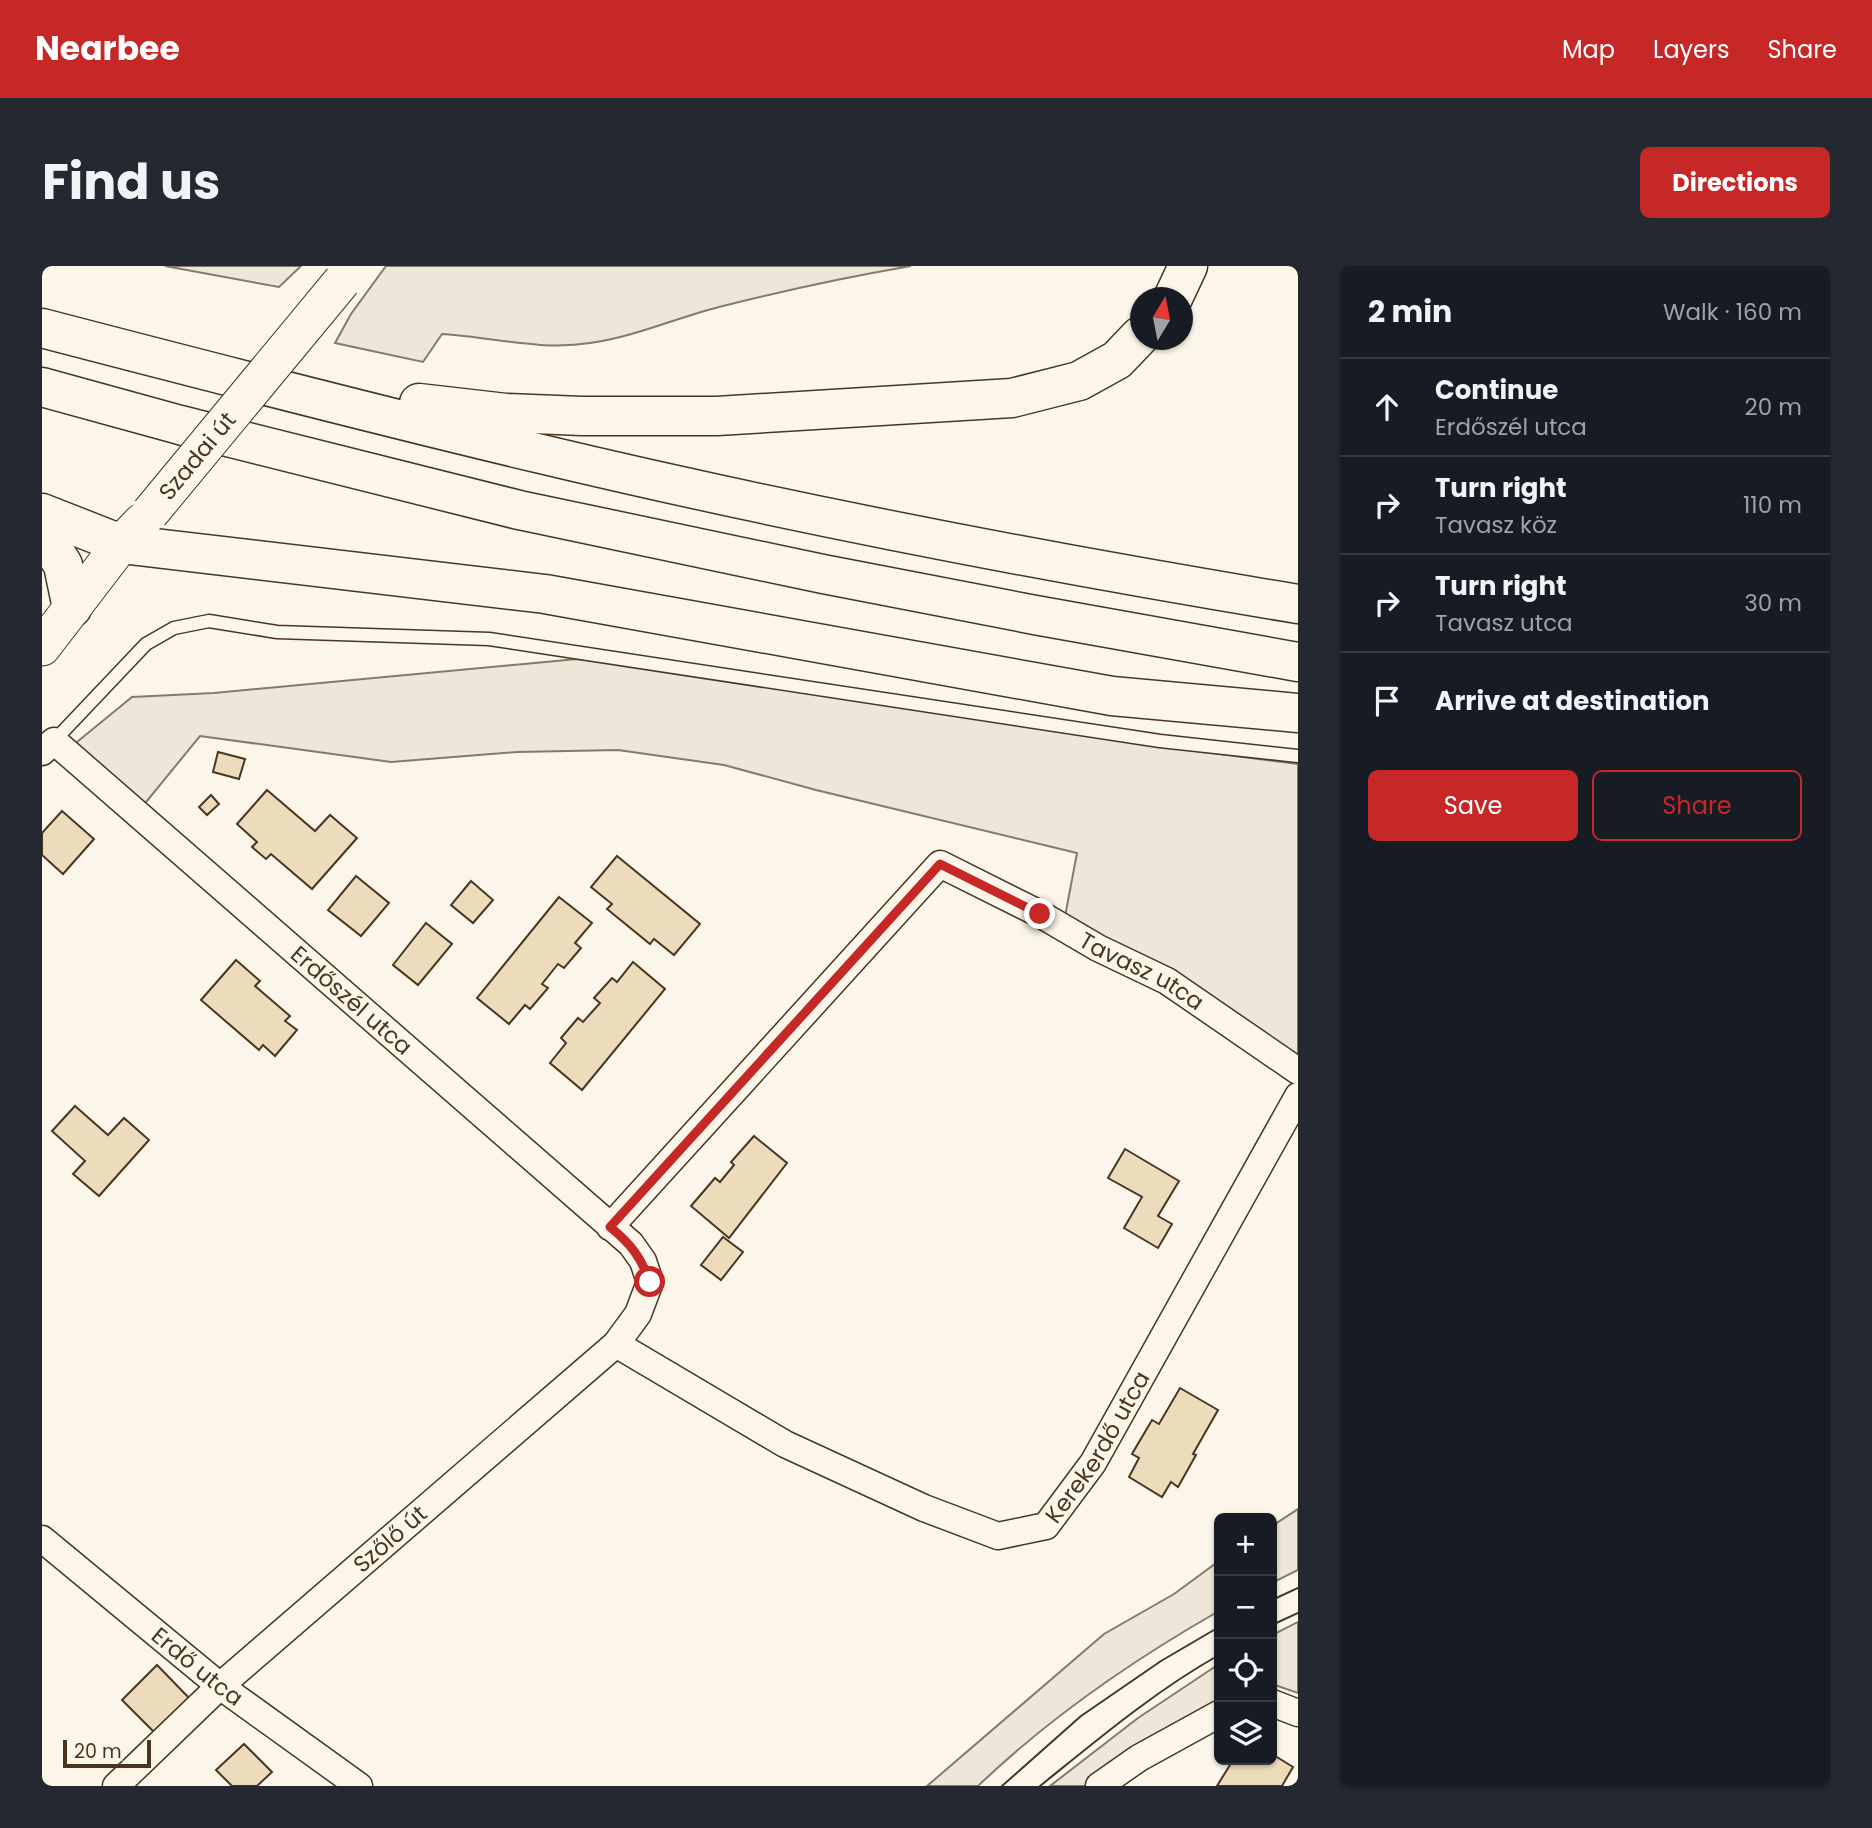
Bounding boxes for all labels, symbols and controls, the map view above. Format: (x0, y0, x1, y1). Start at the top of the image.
text: Nearbee (35, 25, 180, 72)
text: Map (1562, 33, 1615, 66)
text: Layers (1653, 33, 1729, 66)
text: Share (1767, 33, 1837, 66)
button: Directions (1640, 147, 1830, 218)
text: Find us (42, 148, 220, 216)
north arrow (1130, 287, 1193, 350)
text: 2 min (1368, 290, 1452, 333)
text: Walk · 160 m (1663, 296, 1802, 328)
text: Continue (1435, 372, 1558, 408)
icon: ahead (1368, 388, 1406, 426)
text: 20 m (1744, 391, 1802, 423)
street label: Szadai út (151, 405, 243, 507)
text: Erdőszél utca (1435, 411, 1587, 443)
text: Turn right (1435, 470, 1567, 506)
icon: right (1368, 486, 1406, 524)
text: 110 m (1743, 489, 1802, 521)
text: Tavasz köz (1435, 509, 1557, 541)
text: Turn right (1435, 568, 1567, 604)
icon: right (1368, 584, 1406, 622)
text: 30 m (1744, 587, 1802, 619)
text: Tavasz utca (1435, 607, 1573, 639)
icon: arrive (1368, 682, 1406, 720)
text: Arrive at destination (1435, 683, 1710, 719)
button: Save (1368, 770, 1578, 841)
button: Share (1592, 770, 1802, 841)
route end (1024, 898, 1055, 929)
street label: Tavasz utca (1073, 924, 1210, 1018)
street label: Erdőszél utca (284, 938, 419, 1062)
route start (634, 1266, 665, 1297)
street label: Kerekerdő utca (1037, 1365, 1157, 1530)
street label: Szőlő út (346, 1498, 434, 1580)
map controls (1214, 1513, 1277, 1765)
button: + (1214, 1513, 1277, 1576)
button: − (1214, 1576, 1277, 1639)
street label: Erdő utca (145, 1620, 250, 1714)
button: locate (1214, 1639, 1277, 1702)
button: layers (1214, 1702, 1277, 1765)
scale bar (63, 1737, 150, 1769)
text: 20 m (74, 1738, 122, 1765)

